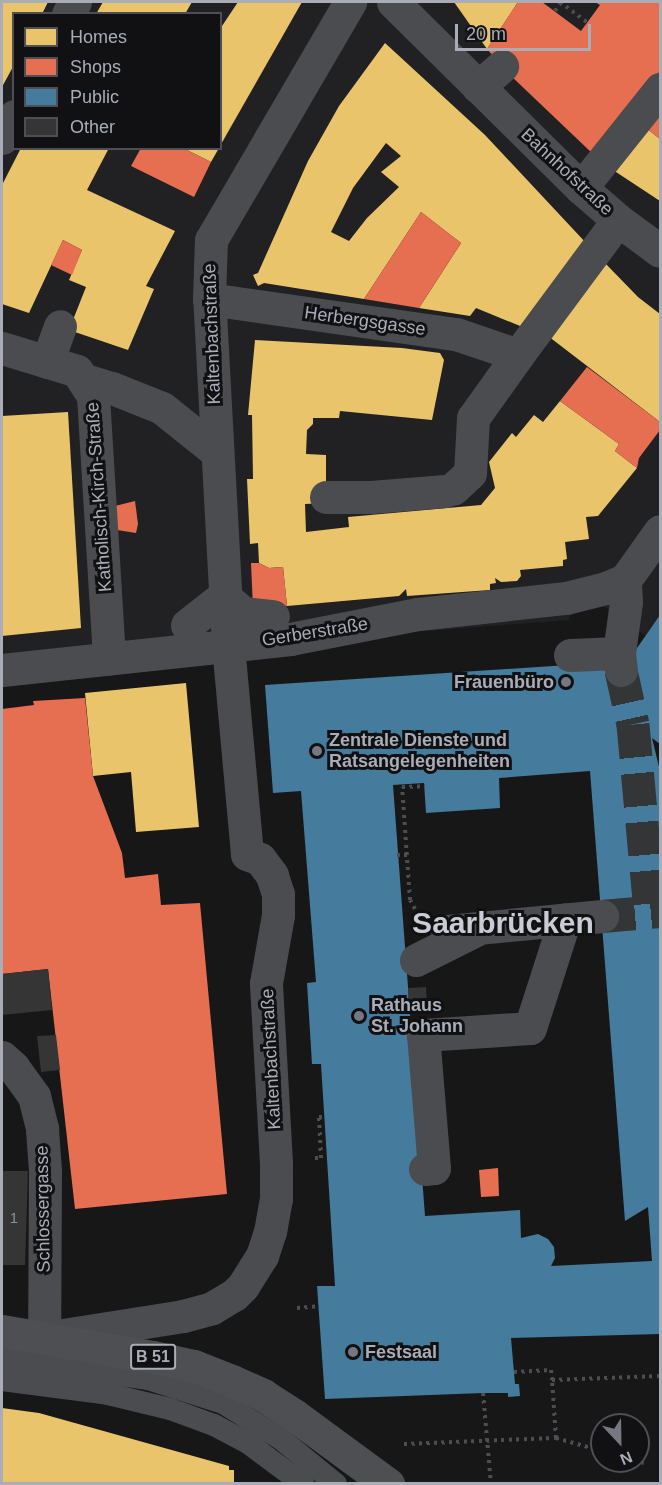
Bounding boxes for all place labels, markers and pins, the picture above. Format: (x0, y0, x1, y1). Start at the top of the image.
place label: Frauenbüro (454, 671, 554, 693)
marker: Frauenbüro (559, 675, 573, 689)
place label: Zentrale Dienste und Ratsangelegenheiten (329, 730, 510, 772)
marker: Zentrale Dienste und Ratsangelegenheiten (310, 744, 324, 758)
place label: Rathaus St. Johann (371, 995, 463, 1038)
marker: Rathaus St. Johann (352, 1009, 366, 1023)
place label: Festsaal (365, 1341, 437, 1363)
marker: Festsaal (346, 1345, 360, 1359)

